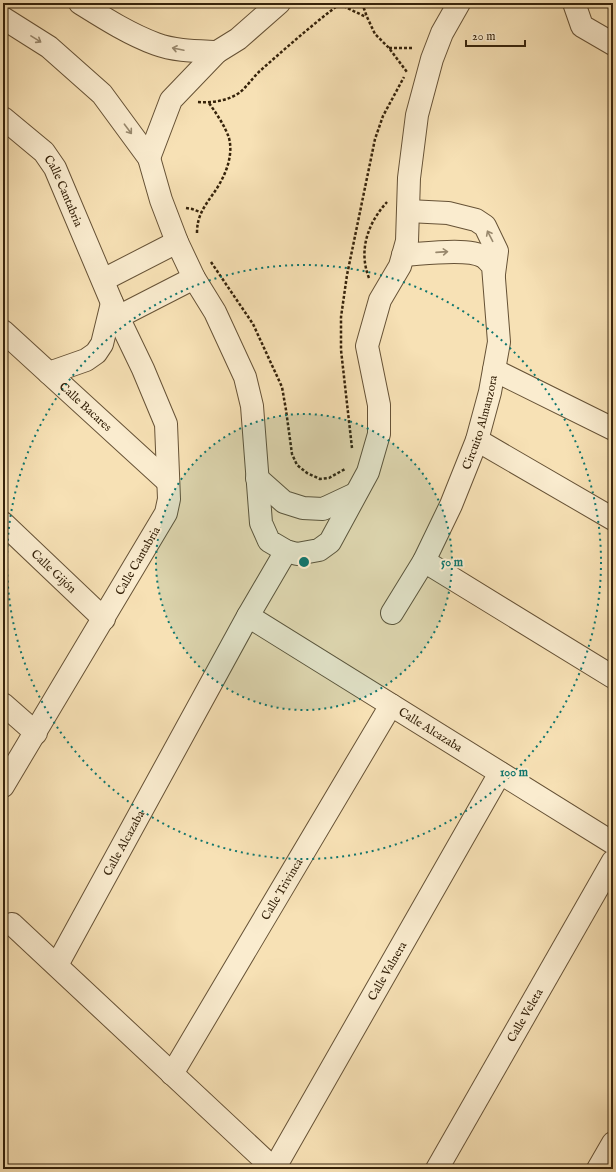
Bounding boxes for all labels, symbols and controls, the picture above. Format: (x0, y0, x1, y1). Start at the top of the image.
scale bar (466, 22, 525, 48)
text: 20 m (472, 29, 495, 44)
one-way arrow (30, 35, 42, 43)
one-way arrow (172, 45, 185, 53)
one-way arrow (124, 124, 132, 135)
street label: Calle Cantabria (41, 152, 87, 230)
one-way arrow (486, 231, 493, 243)
one-way arrow (435, 249, 448, 256)
street label: Circuito Almanzora (458, 373, 501, 472)
street label: Calle Bacares (56, 379, 115, 434)
street label: Calle Cantabria (112, 523, 164, 598)
street label: Calle Gijón (28, 546, 80, 597)
centre of rings (297, 555, 311, 569)
text: 50 m (441, 555, 464, 570)
street label: Calle Alcazaba (396, 704, 466, 755)
text: 100 m (500, 765, 529, 780)
street label: Calle Alcazaba (100, 807, 148, 878)
street label: Calle Trivinca (258, 855, 306, 923)
street label: Calle Valnera (364, 938, 410, 1003)
street label: Calle Veleta (504, 985, 546, 1045)

